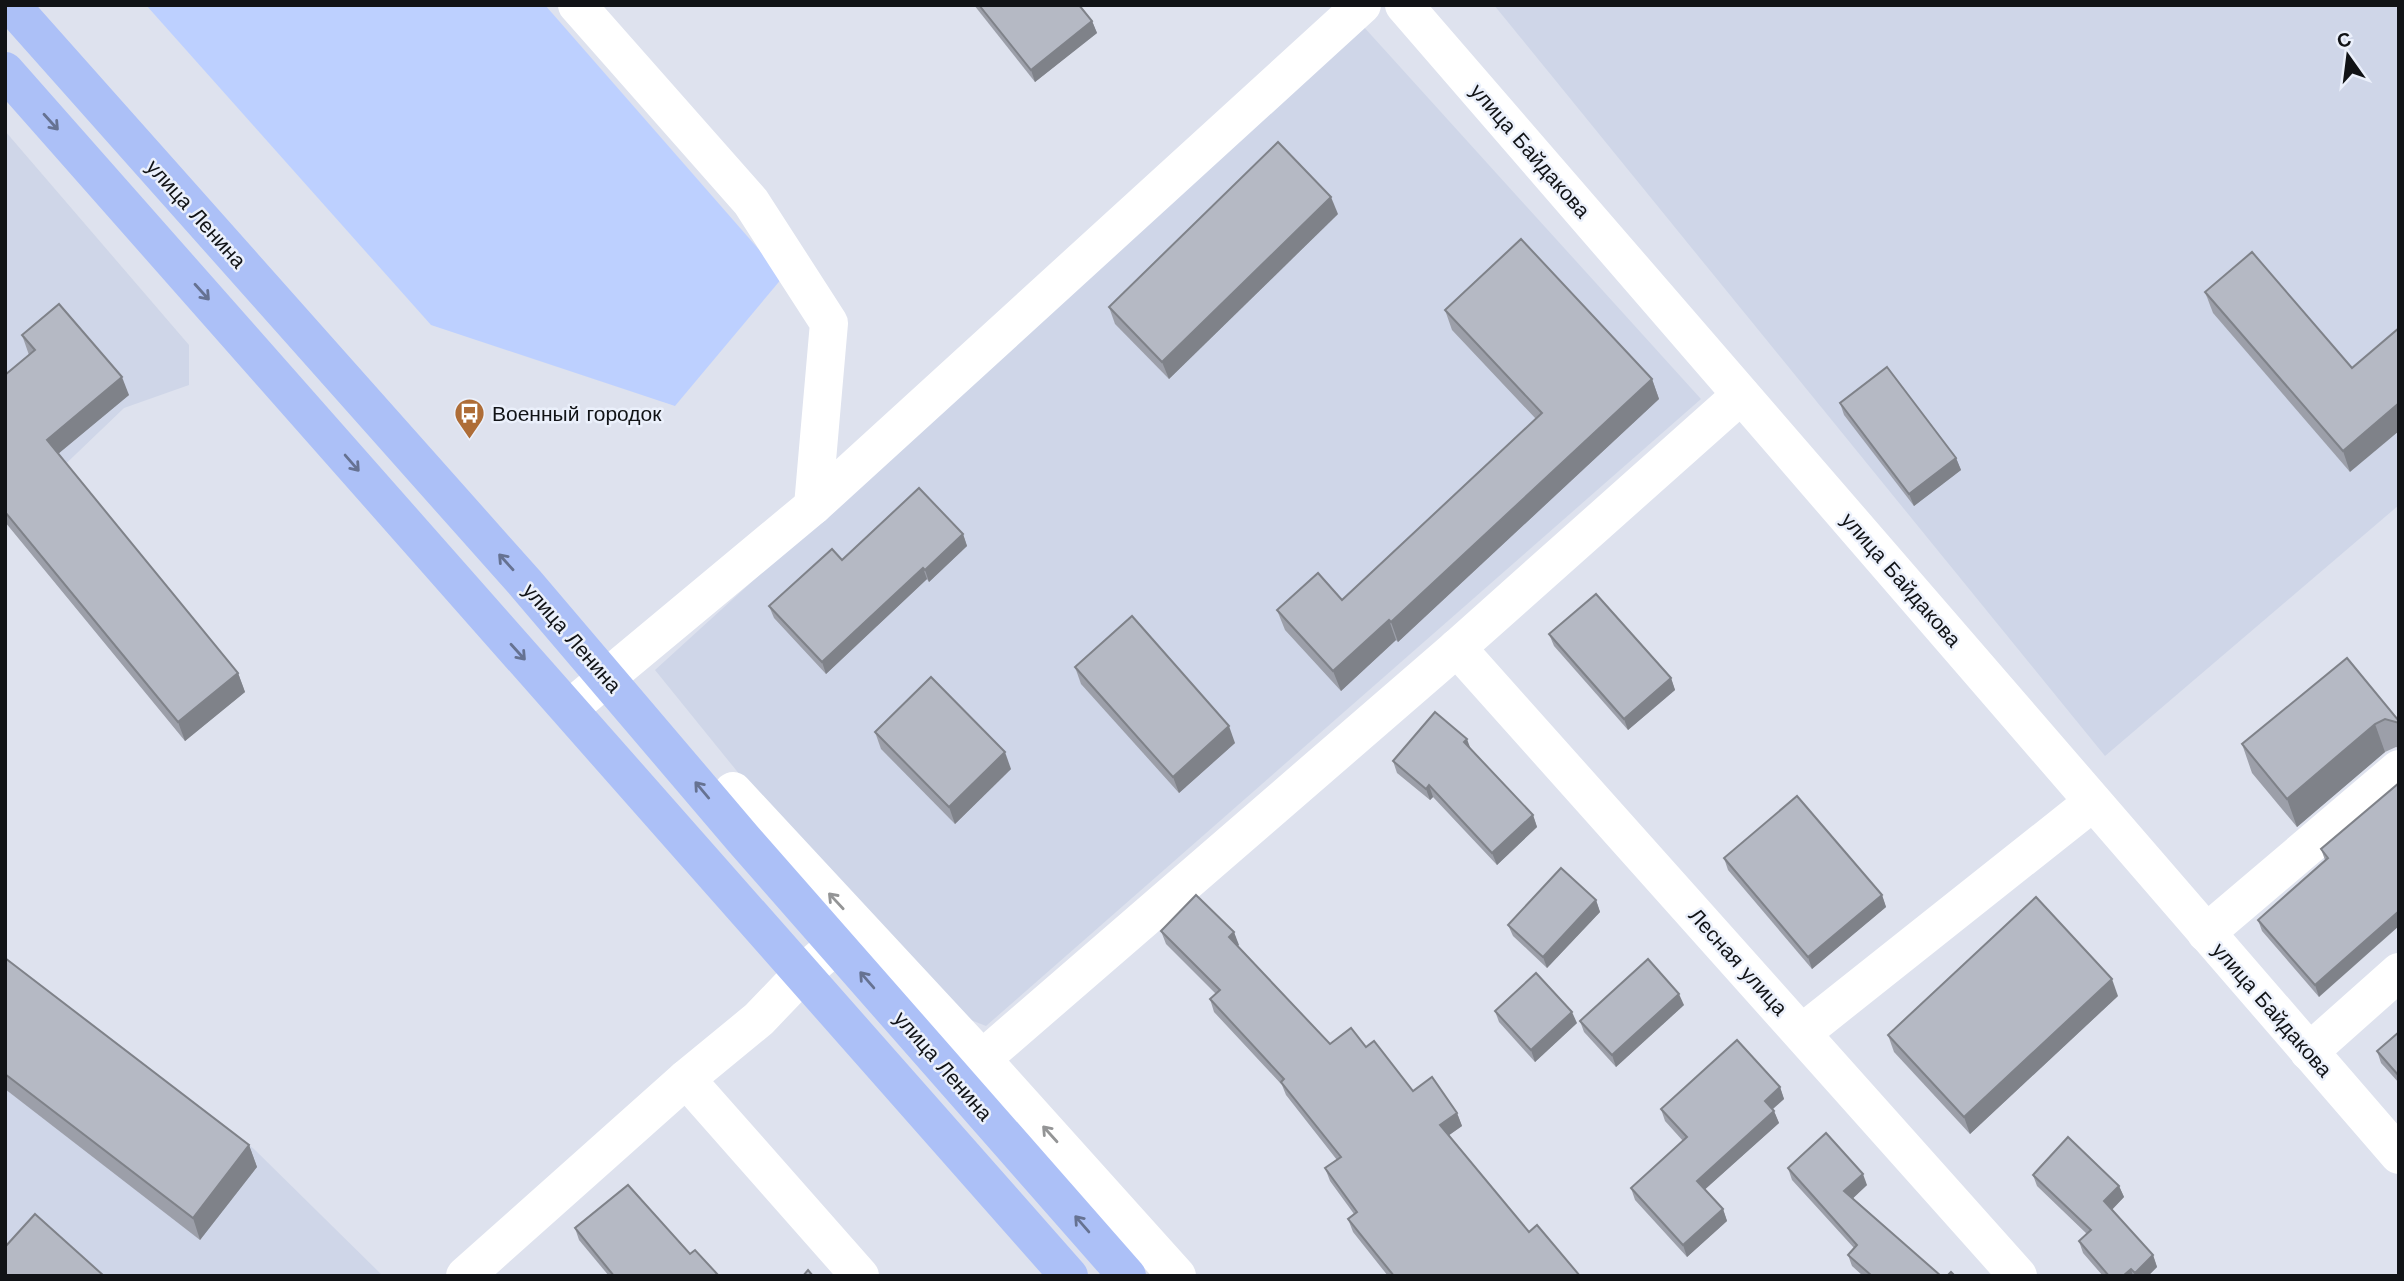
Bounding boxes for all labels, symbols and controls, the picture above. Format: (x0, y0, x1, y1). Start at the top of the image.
north arrow (2313, 21, 2383, 91)
text: С (2335, 27, 2354, 53)
street label: улица Байдакова (1465, 78, 1596, 223)
one-way arrow (42, 113, 59, 130)
street label: улица Ленина (141, 154, 252, 273)
one-way arrow (194, 283, 210, 301)
bus stop icon: Военный городок (452, 397, 486, 441)
place label: Военный городок (492, 401, 662, 426)
one-way arrow (344, 453, 360, 471)
street label: улица Байдакова (1836, 507, 1967, 652)
one-way arrow (497, 554, 514, 571)
street label: улица Ленина (518, 578, 627, 698)
one-way arrow (510, 643, 526, 661)
one-way arrow (694, 781, 710, 799)
one-way arrow (827, 893, 844, 910)
street label: Лесная улица (1684, 903, 1793, 1021)
street label: улица Байдакова (2207, 937, 2338, 1082)
one-way arrow (859, 971, 875, 989)
street label: улица Ленина (889, 1006, 998, 1126)
one-way arrow (1041, 1126, 1058, 1143)
one-way arrow (1074, 1216, 1090, 1234)

